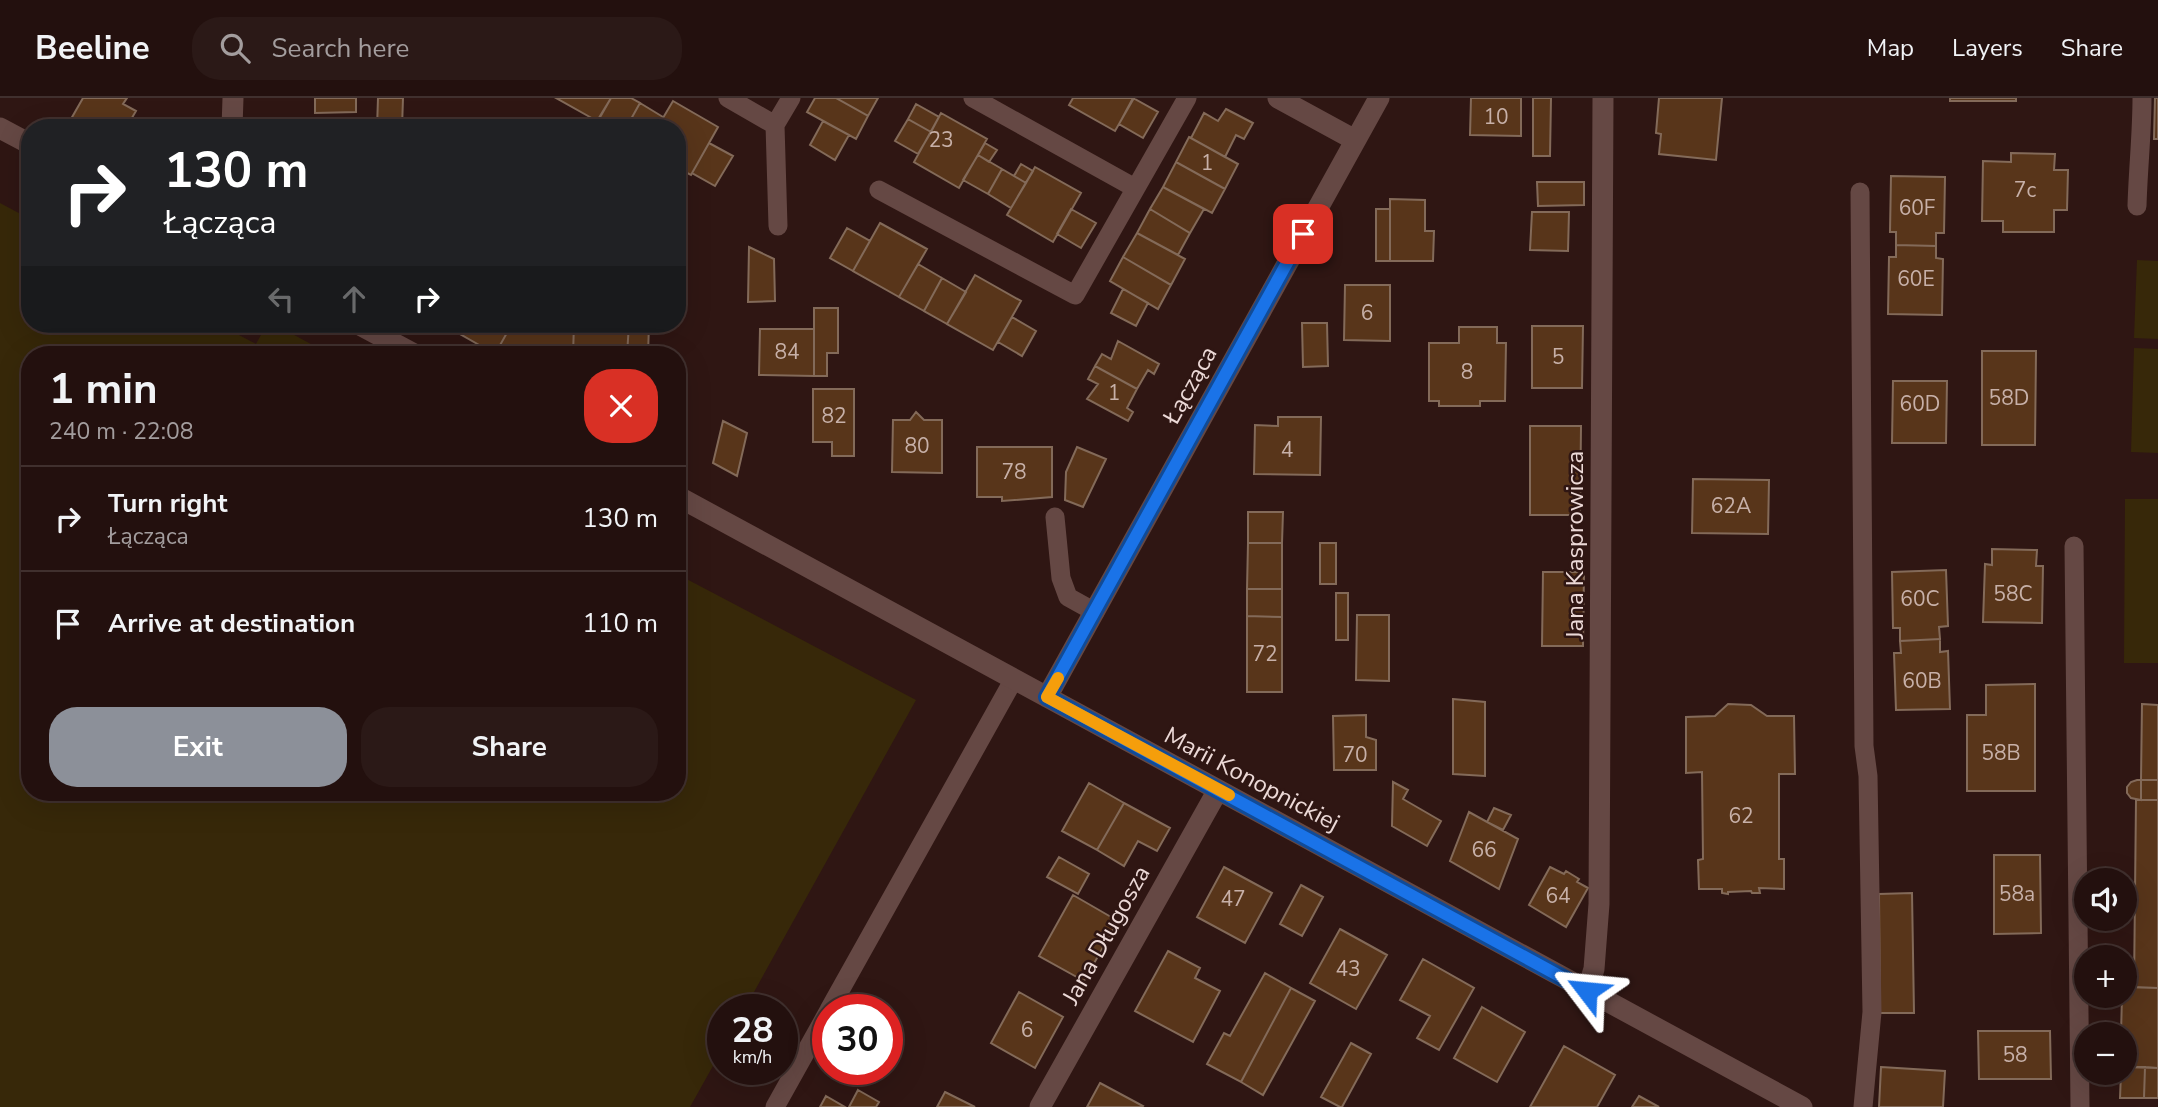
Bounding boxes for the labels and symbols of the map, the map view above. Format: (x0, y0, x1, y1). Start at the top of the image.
house number: 10 (1483, 103, 1509, 131)
house number: 23 (928, 126, 954, 154)
house number: 1 (1201, 149, 1213, 177)
house number: 7c (2014, 176, 2036, 204)
house number: 60F (1899, 194, 1935, 222)
pin (1273, 204, 1333, 264)
house number: 60E (1897, 265, 1935, 293)
house number: 6 (1361, 299, 1373, 327)
house number: 84 (774, 338, 800, 366)
street label: Łącząca (1155, 340, 1224, 431)
house number: 5 (1552, 343, 1564, 371)
house number: 8 (1461, 358, 1473, 386)
house number: 1 (1108, 379, 1120, 407)
house number: 58D (1989, 384, 2029, 412)
house number: 60D (1900, 390, 1940, 418)
house number: 82 (821, 402, 847, 430)
house number: 80 (904, 432, 930, 460)
house number: 4 (1281, 436, 1293, 464)
street label: Jana Kasprowicza (1559, 451, 1591, 640)
house number: 78 (1001, 458, 1027, 486)
house number: 62A (1711, 492, 1751, 520)
house number: 58C (1993, 580, 2033, 608)
house number: 60C (1900, 585, 1940, 613)
house number: 72 (1252, 640, 1278, 668)
house number: 60B (1902, 667, 1942, 695)
street label: Marii Konopnickiej (1159, 719, 1345, 839)
house number: 58B (1981, 739, 2021, 767)
house number: 70 (1342, 741, 1368, 769)
house number: 62 (1728, 802, 1754, 830)
house number: 66 (1471, 836, 1497, 864)
street label: Jana Długosza (1054, 860, 1157, 1011)
house number: 58a (1999, 880, 2035, 908)
house number: 64 (1545, 882, 1571, 910)
house number: 47 (1220, 885, 1246, 913)
position arrow (1550, 954, 1624, 1028)
house number: 43 (1335, 955, 1361, 983)
speed limit sign: 30 (812, 994, 903, 1085)
house number: 6 (1021, 1016, 1033, 1044)
house number: 58 (2002, 1041, 2028, 1069)

